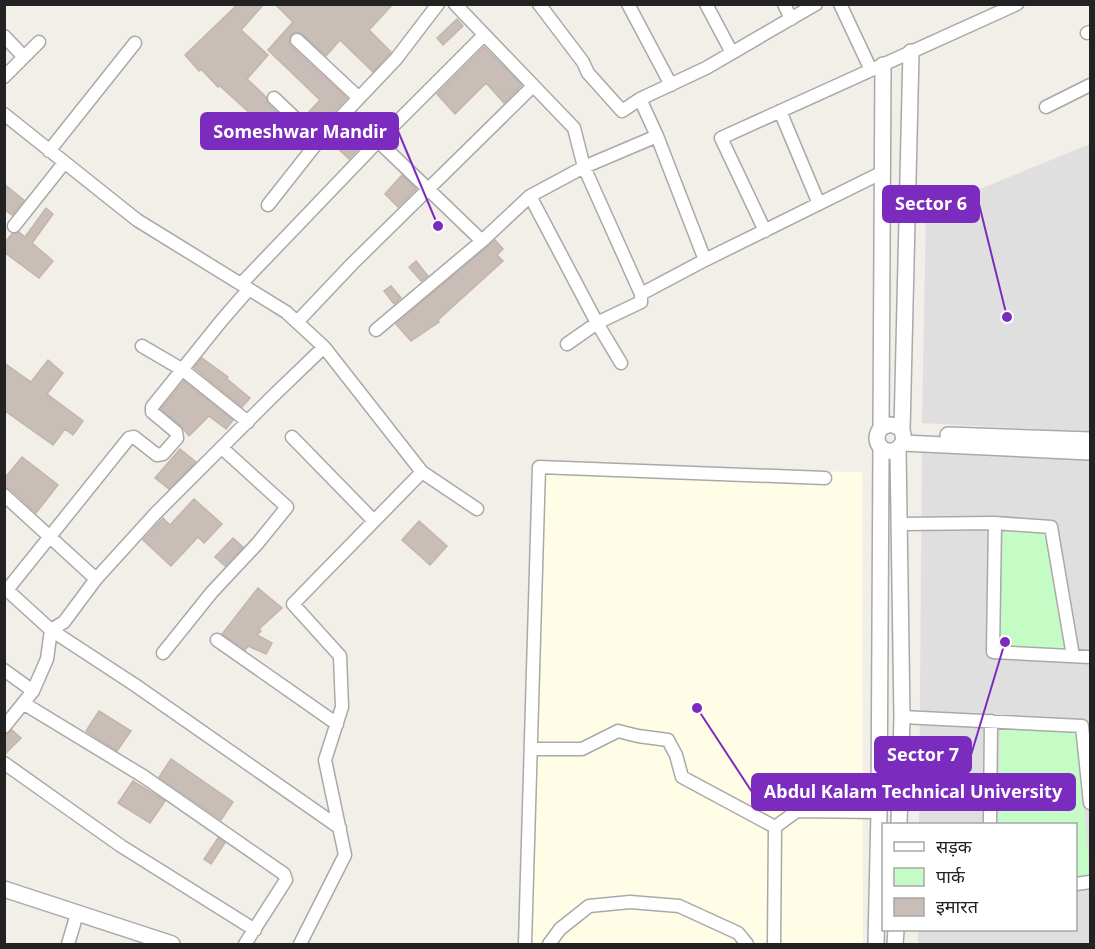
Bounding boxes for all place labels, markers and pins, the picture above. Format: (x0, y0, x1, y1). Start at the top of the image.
callout: Someshwar Mandir (201, 113, 398, 149)
callout: Sector 6 (883, 186, 979, 222)
callout: Sector 7 (875, 737, 971, 773)
callout: Abdul Kalam Technical University (752, 774, 1075, 810)

